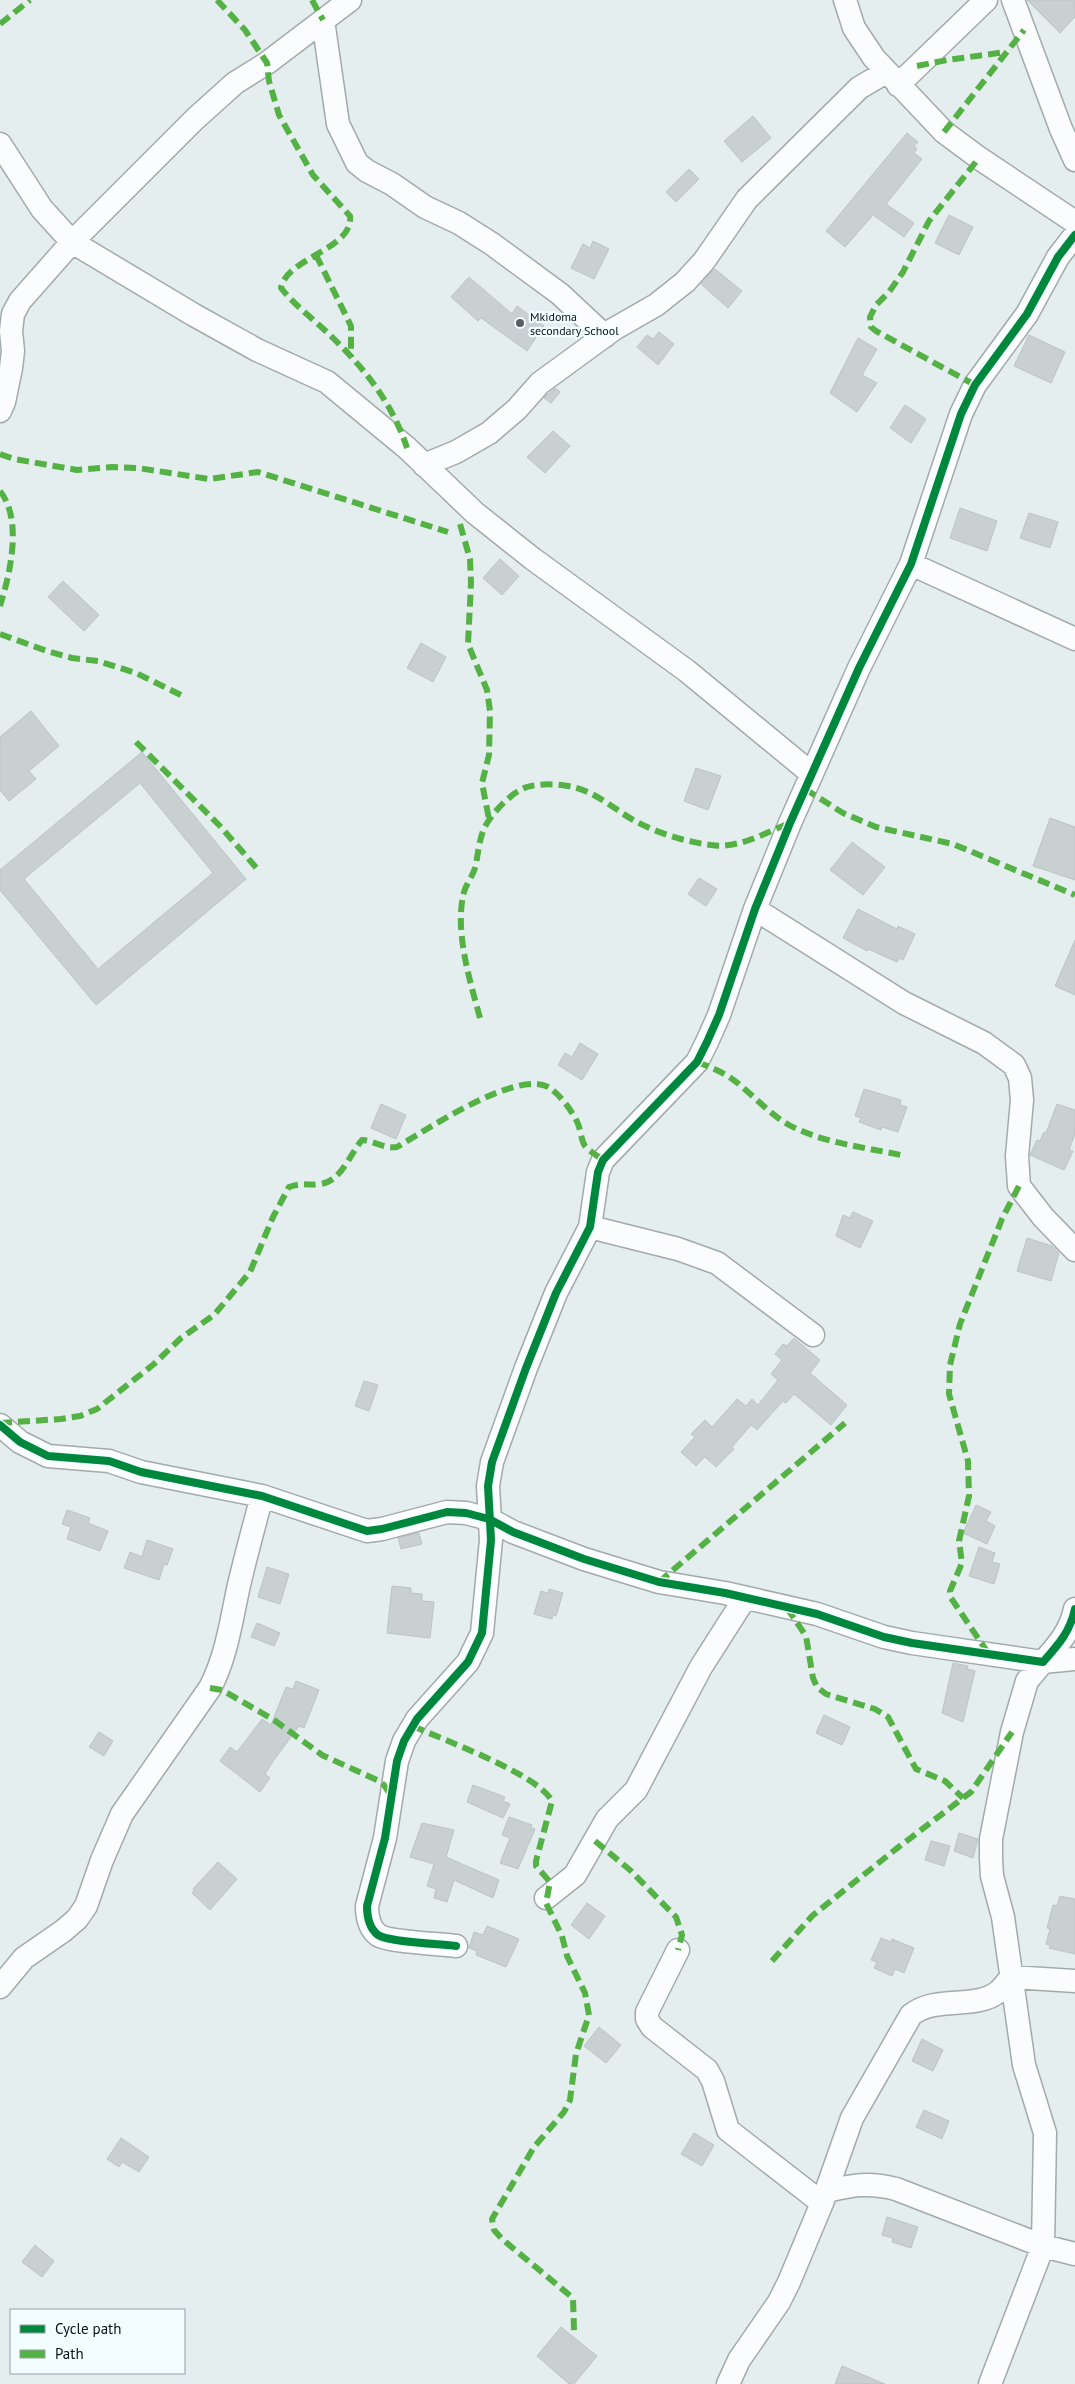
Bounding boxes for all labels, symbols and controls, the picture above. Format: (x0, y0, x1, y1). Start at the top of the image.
place label: Mkidoma secondary School (530, 309, 619, 338)
marker: Mkidoma secondary School (514, 317, 526, 329)
legend (10, 2309, 185, 2374)
text: Cycle path (55, 2319, 121, 2338)
text: Path (55, 2344, 84, 2363)

